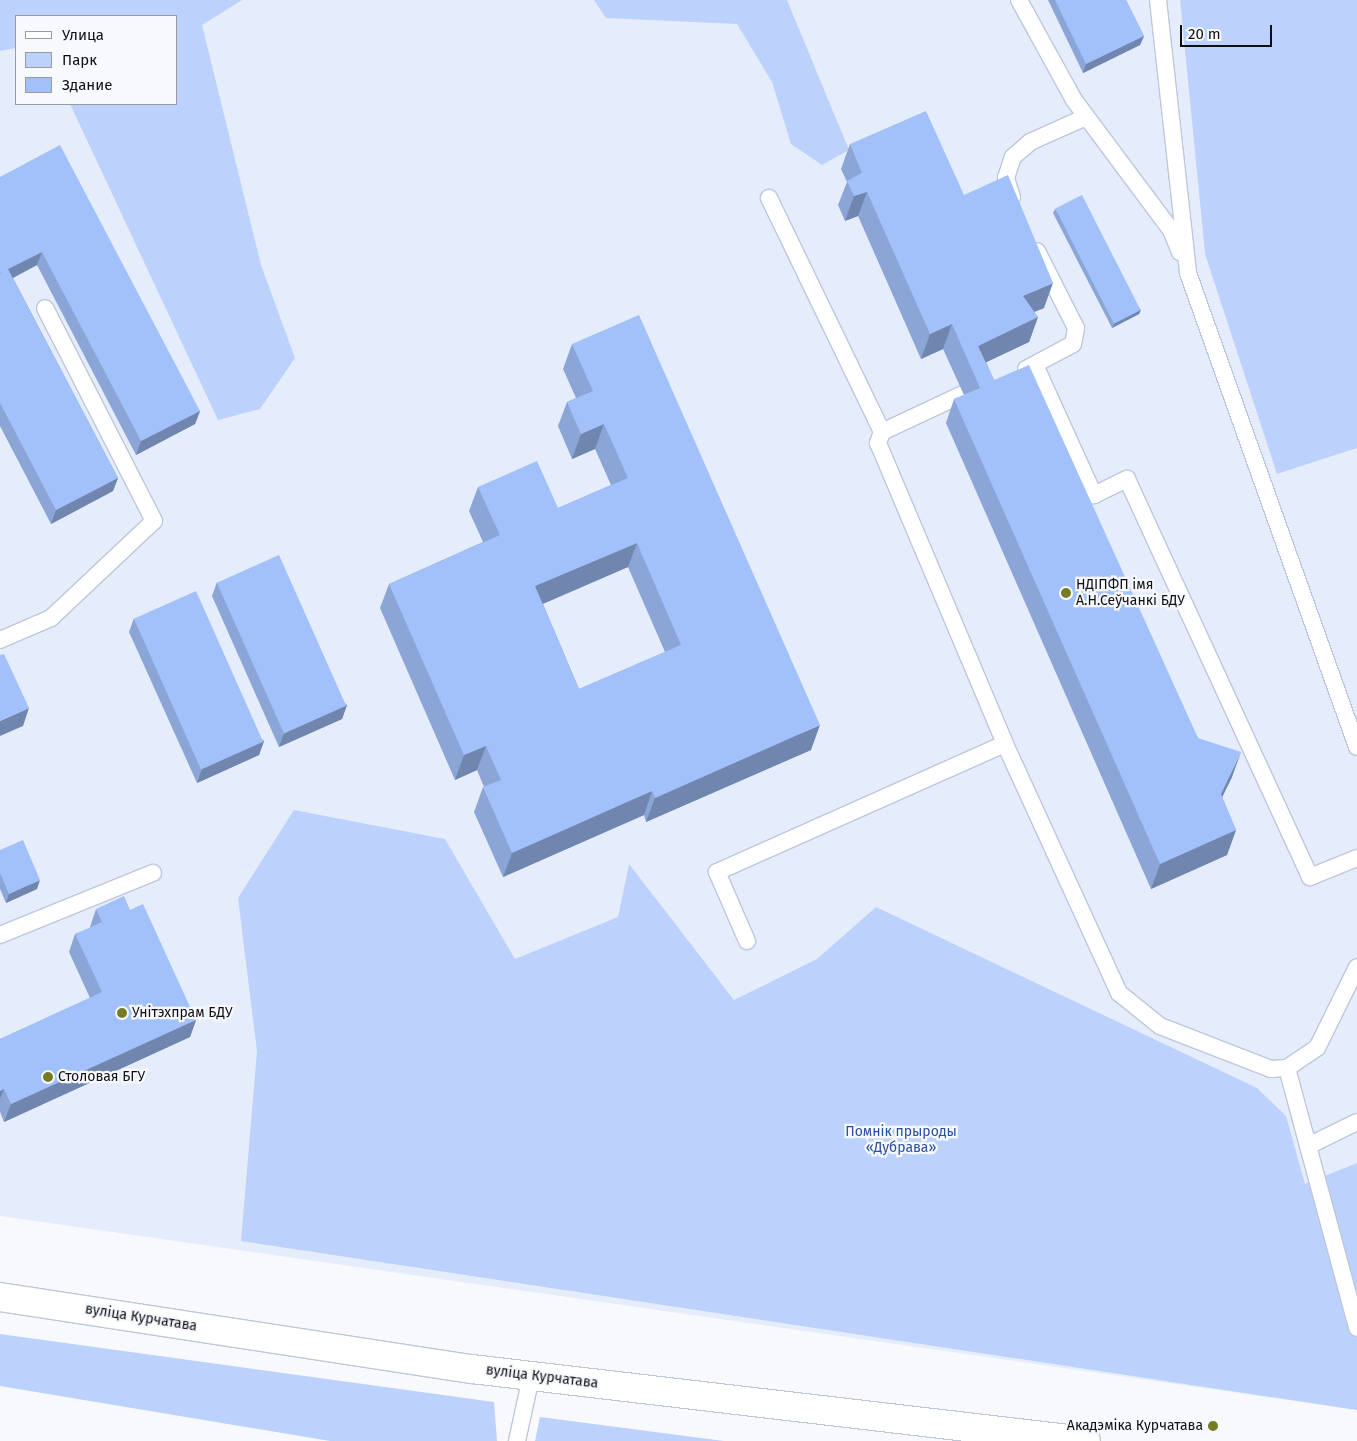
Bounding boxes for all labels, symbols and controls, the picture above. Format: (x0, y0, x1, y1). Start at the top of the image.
legend (15, 15, 178, 105)
scale bar (1182, 15, 1274, 47)
text: 20 m (1188, 25, 1221, 43)
text: Улица (62, 26, 104, 44)
text: Парк (62, 51, 97, 69)
text: Здание (62, 76, 112, 94)
place label: НДІПФП імя А.Н.Сеўчанкі БДУ (1076, 577, 1185, 610)
marker: НДІПФП імя А.Н.Сеўчанкі БДУ (1060, 587, 1072, 599)
place label: Унітэхпрам БДУ (132, 1005, 233, 1021)
marker: Унітэхпрам БДУ (116, 1007, 128, 1019)
place label: Столовая БГУ (58, 1069, 145, 1085)
marker: Столовая БГУ (42, 1071, 54, 1083)
park label: Помнік прыроды «Дубрава» (845, 1124, 957, 1156)
street label: вуліца Курчатава (84, 1301, 198, 1335)
street label: вуліца Курчатава (485, 1362, 599, 1392)
place label: Акадэміка Курчатава (1067, 1418, 1203, 1434)
marker: Акадэміка Курчатава (1207, 1420, 1219, 1432)

